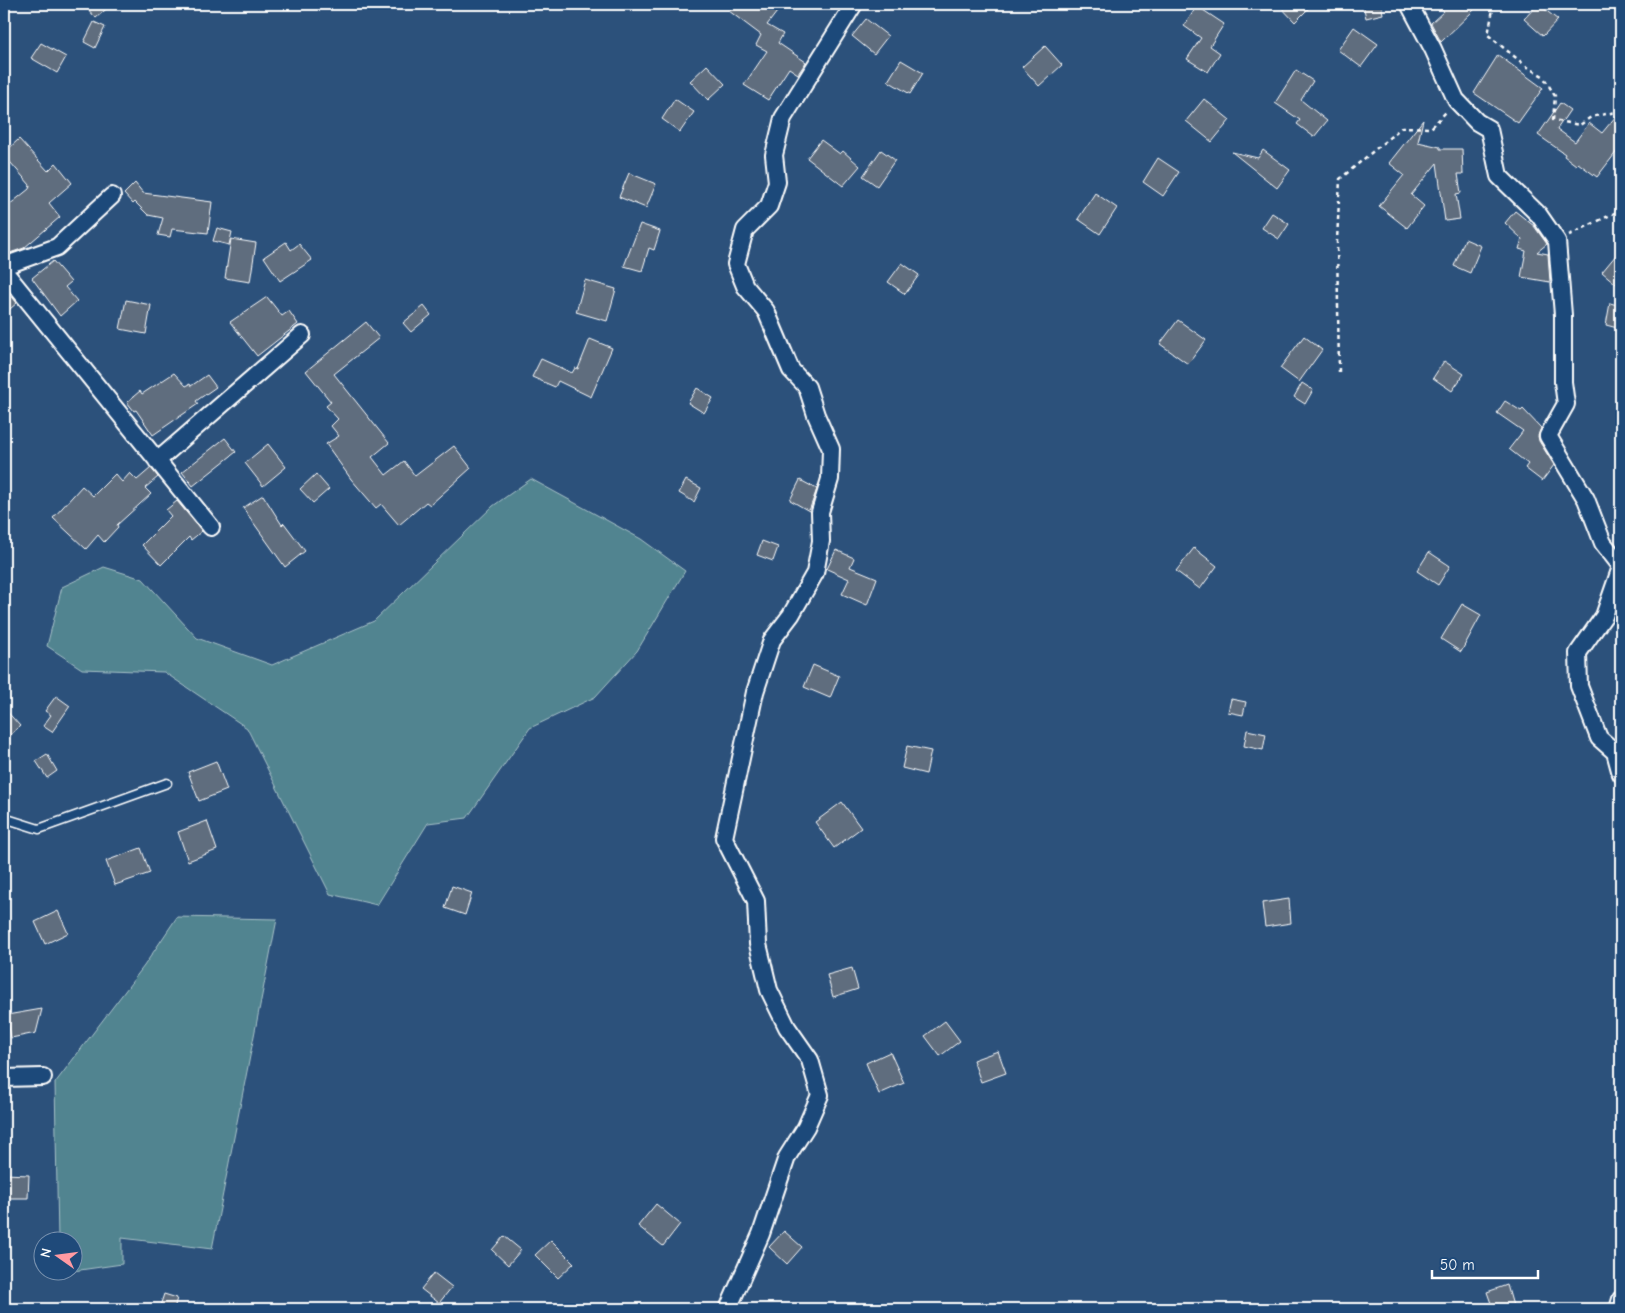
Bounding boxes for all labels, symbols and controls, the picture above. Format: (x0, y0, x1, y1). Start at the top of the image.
north arrow (32, 1230, 82, 1280)
text: N (37, 1246, 55, 1259)
scale bar (1432, 1248, 1539, 1280)
text: 50 m (1440, 1256, 1475, 1274)

